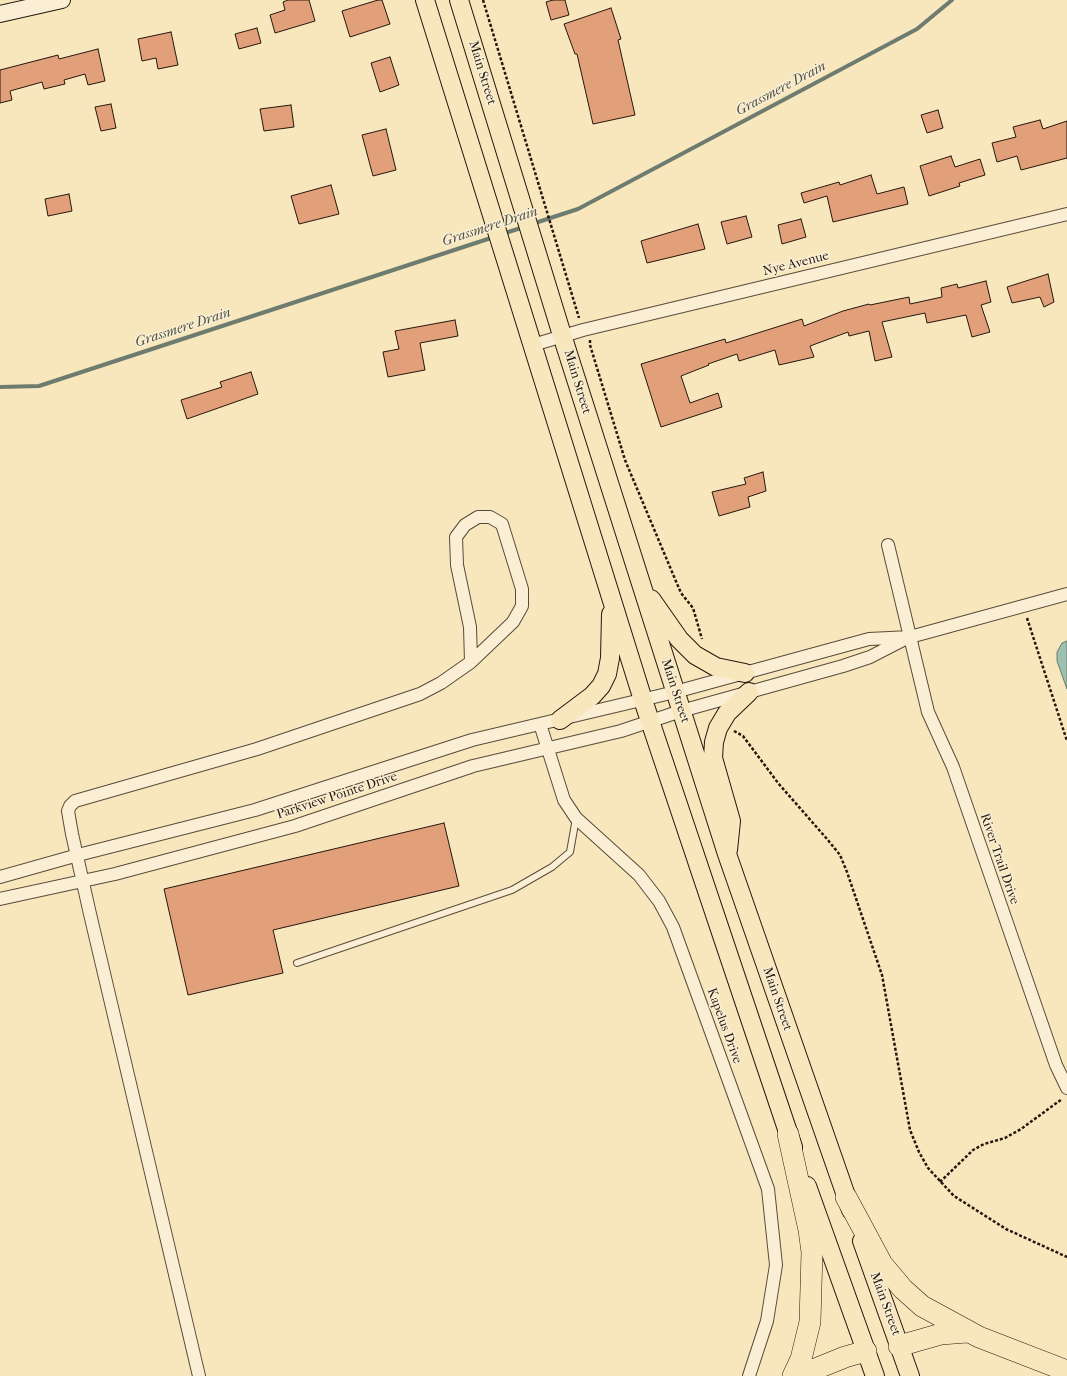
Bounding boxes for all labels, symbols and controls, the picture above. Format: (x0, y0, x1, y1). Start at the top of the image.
street label: Main Street (465, 39, 499, 107)
water label: Grassmere Drain (733, 58, 829, 120)
water label: Grassmere Drain (440, 204, 540, 250)
street label: Nye Avenue (761, 248, 831, 280)
water label: Grassmere Drain (133, 305, 233, 351)
street label: Main Street (560, 348, 594, 416)
street label: Main Street (657, 657, 693, 725)
street label: Parkview Pointe Drive (275, 769, 399, 823)
street label: River Trail Drive (976, 811, 1022, 907)
street label: Main Street (759, 965, 795, 1033)
street label: Kapelus Drive (703, 986, 745, 1066)
street label: Main Street (866, 1270, 904, 1338)

